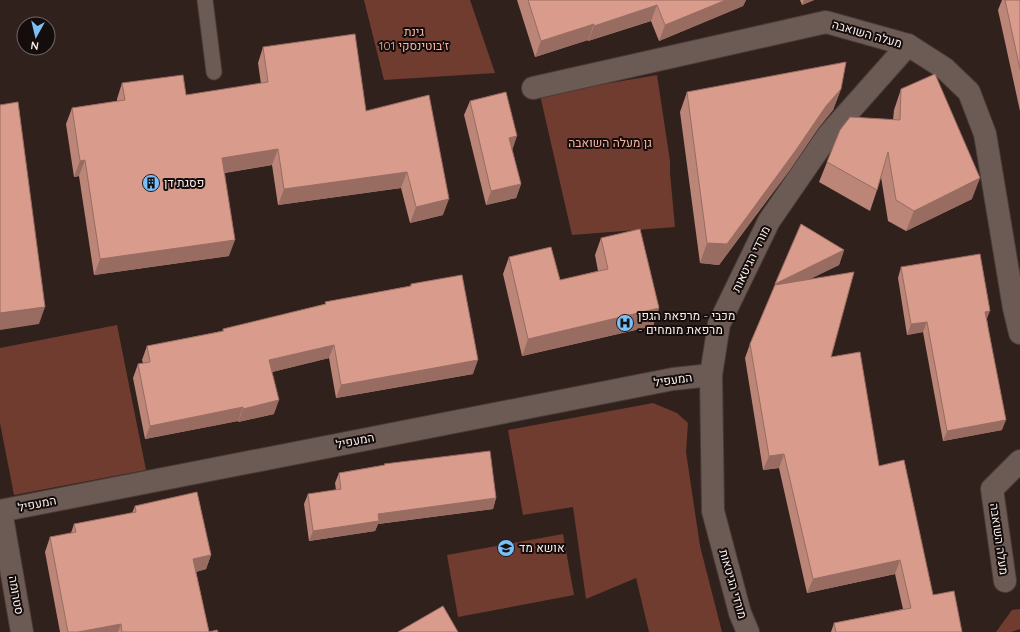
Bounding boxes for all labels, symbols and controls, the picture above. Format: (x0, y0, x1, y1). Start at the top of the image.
north arrow (16, 16, 56, 56)
street label: מעלה השואבה (830, 16, 904, 51)
park label: גינת ז'בוטינסקי 101 (379, 24, 449, 53)
text: N (30, 38, 40, 53)
park label: גן מעלה השואבה (568, 135, 652, 150)
building icon: פסגת דן (141, 173, 161, 193)
place label: פסגת דן (164, 175, 204, 190)
street label: מורדי הגיטאות (728, 223, 773, 294)
place label: מכבי - מרפאת הגפן - מרפאת מומחים (638, 308, 735, 337)
hospital icon: מכבי - מרפאת הגפן - מרפאת מומחים (615, 313, 635, 333)
street label: המעפיל (653, 369, 693, 390)
street label: המעפיל (334, 429, 375, 452)
street label: המעפיל (16, 492, 57, 515)
street label: מעלה השואבה (987, 502, 1012, 576)
school or university icon: אושא מד (496, 538, 516, 558)
place label: אושא מד (519, 540, 565, 555)
street label: מורדי הגיטאות (716, 547, 751, 620)
street label: סטרומה (6, 574, 27, 615)

